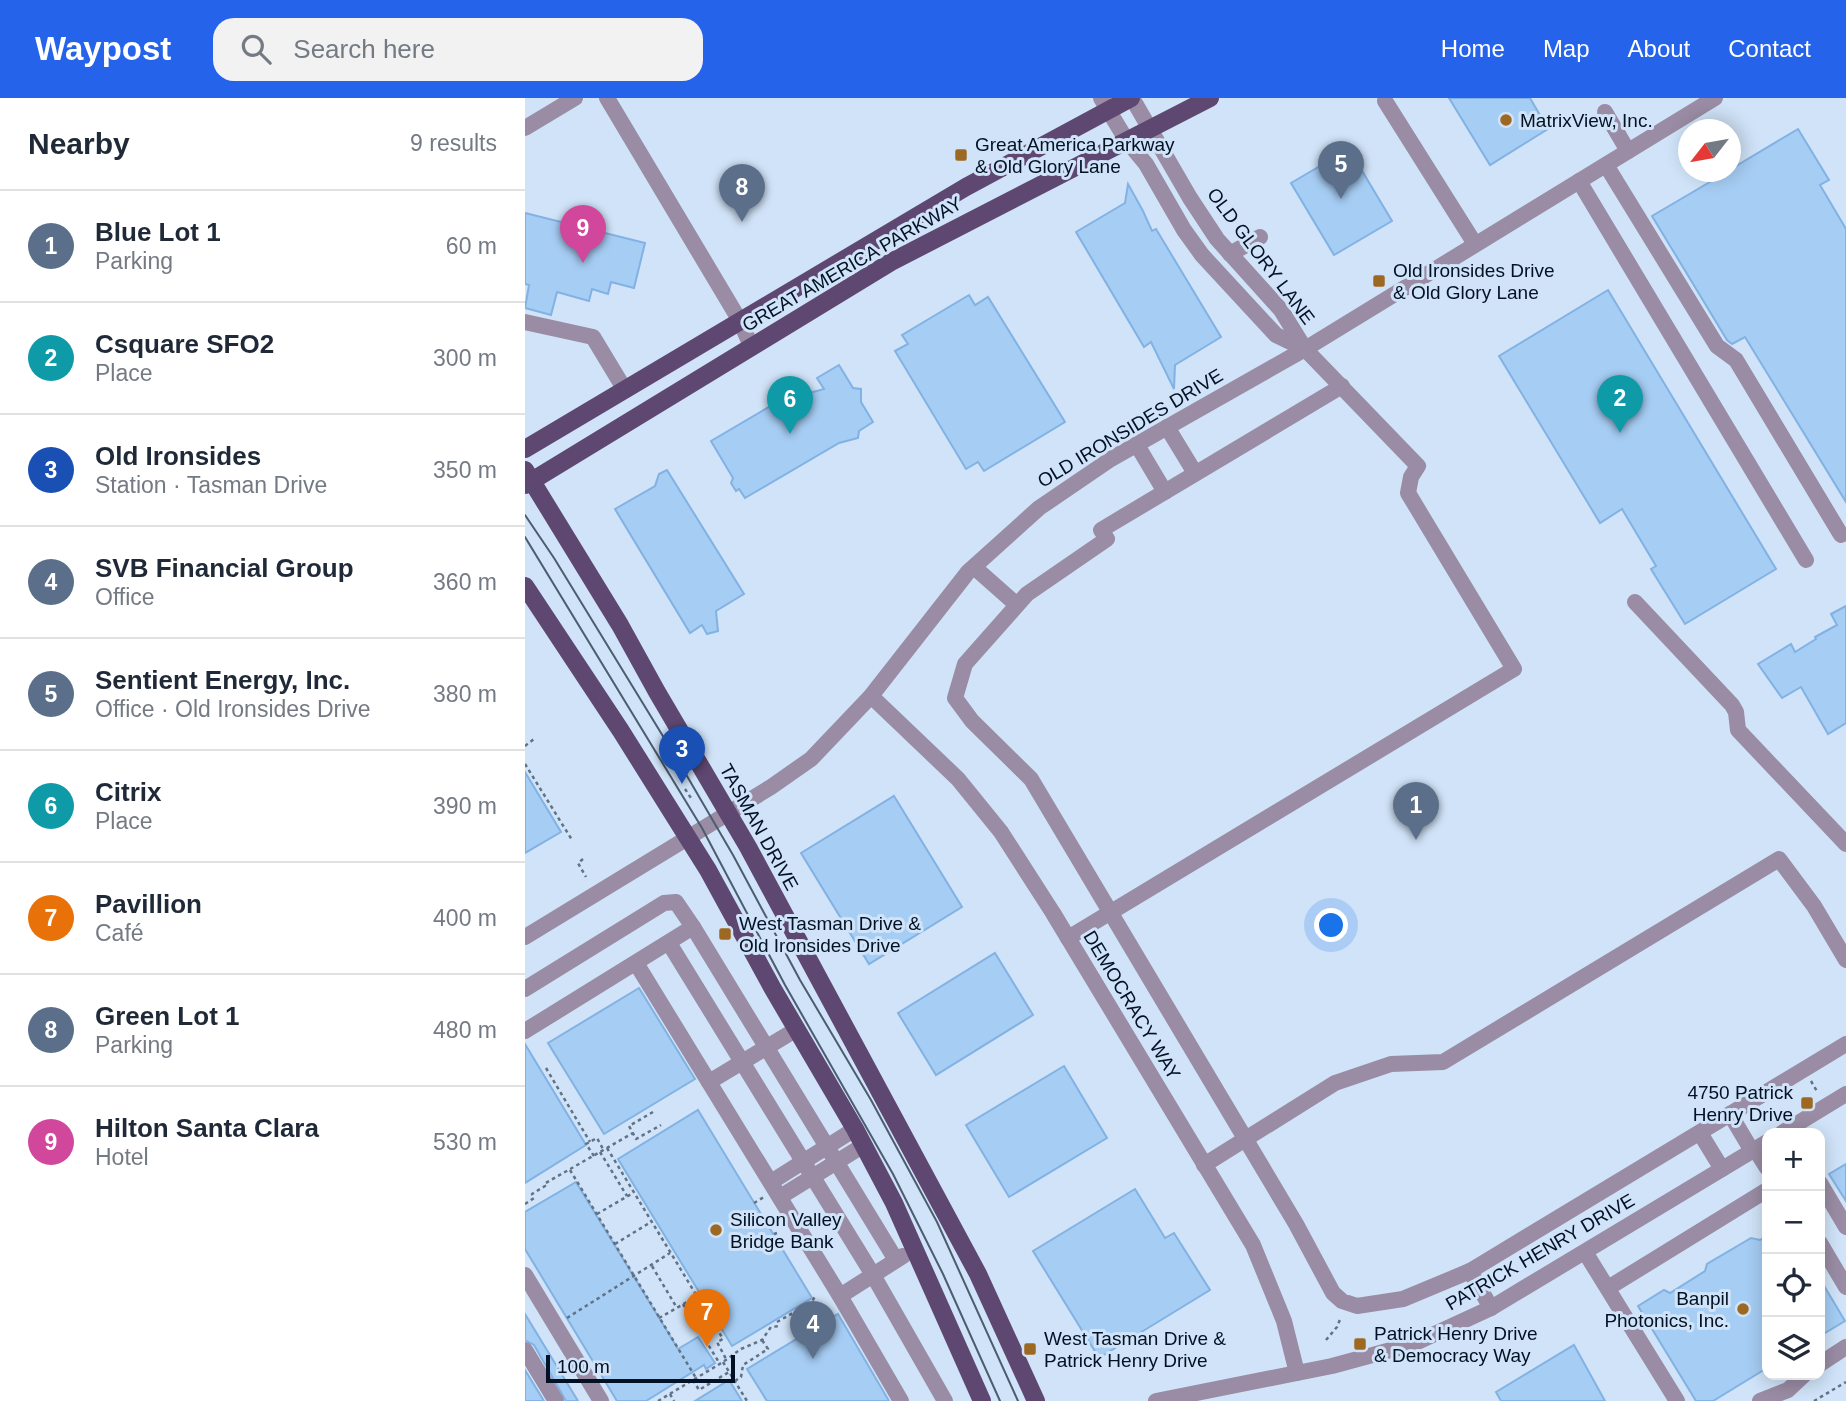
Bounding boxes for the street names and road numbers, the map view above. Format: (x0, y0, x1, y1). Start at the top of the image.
street label: OLD GLORY LANE (1203, 184, 1319, 328)
street label: GREAT AMERICA PARKWAY (738, 192, 966, 336)
street label: OLD IRONSIDES DRIVE (1034, 364, 1226, 492)
street label: TASMAN DRIVE (716, 760, 802, 894)
street label: DEMOCRACY WAY (1079, 927, 1185, 1083)
street label: PATRICK HENRY DRIVE (1442, 1189, 1638, 1315)

